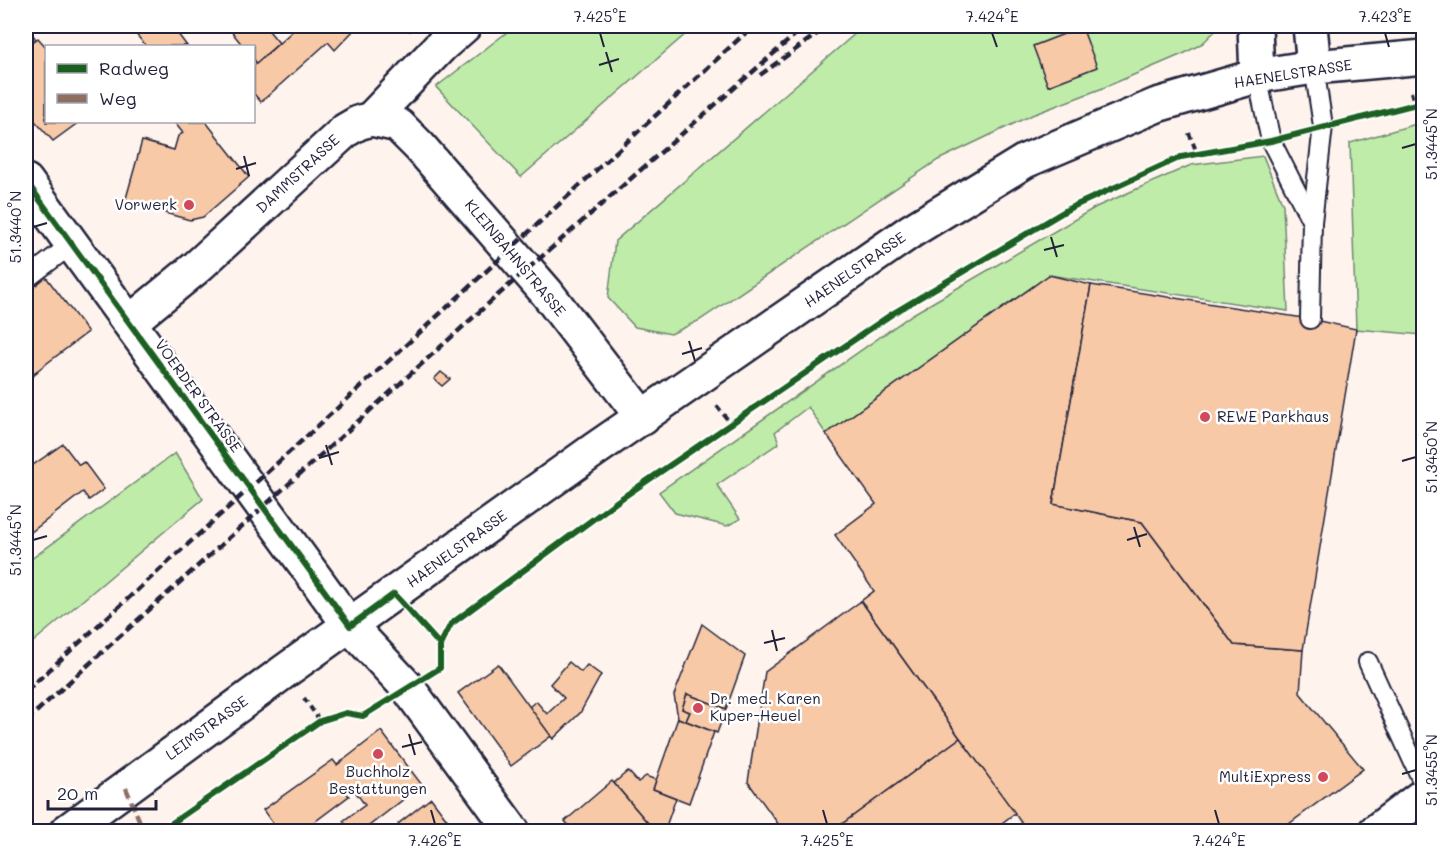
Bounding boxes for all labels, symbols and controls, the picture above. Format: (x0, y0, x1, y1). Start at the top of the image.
text: 7.425°E (573, 6, 627, 26)
text: 7.424°E (965, 6, 1019, 26)
text: 7.423°E (1358, 6, 1412, 26)
legend (45, 45, 255, 123)
street label: HAENELSTRASSE (1232, 54, 1354, 92)
text: Radweg (99, 56, 169, 80)
text: Weg (99, 86, 136, 110)
text: 51.3445°N (1421, 108, 1441, 180)
street label: DAMMSTRASSE (251, 129, 344, 217)
text: 51.3440°N (5, 191, 25, 263)
place label: Vorwerk (115, 194, 177, 214)
street label: KLEINBAHNSTRASSE (461, 195, 571, 320)
marker: Vorwerk (182, 198, 196, 212)
street label: HAENELSTRASSE (800, 226, 909, 312)
street label: VOERDER STRASSE (151, 335, 247, 456)
place label: REWE Parkhaus (1217, 406, 1329, 426)
marker: REWE Parkhaus (1198, 410, 1212, 424)
text: 51.3450°N (1421, 421, 1441, 493)
text: 51.3445°N (5, 504, 25, 576)
street label: HAENELSTRASSE (402, 505, 511, 591)
place label: Dr. med. Karen Kuper-Heuel (710, 688, 821, 725)
street label: LEIMSTRASSE (161, 690, 252, 764)
marker: Dr. med. Karen Kuper-Heuel (691, 701, 705, 715)
text: 51.3455°N (1421, 734, 1441, 806)
marker: Buchholz Bestattungen (371, 747, 385, 761)
place label: Buchholz Bestattungen (329, 761, 427, 798)
place label: MultiExpress (1219, 766, 1311, 786)
marker: MultiExpress (1316, 770, 1330, 784)
scale bar (48, 773, 156, 811)
text: 20 m (57, 781, 98, 805)
text: 7.426°E (408, 830, 462, 850)
text: 7.425°E (800, 830, 854, 850)
text: 7.424°E (1192, 830, 1246, 850)

